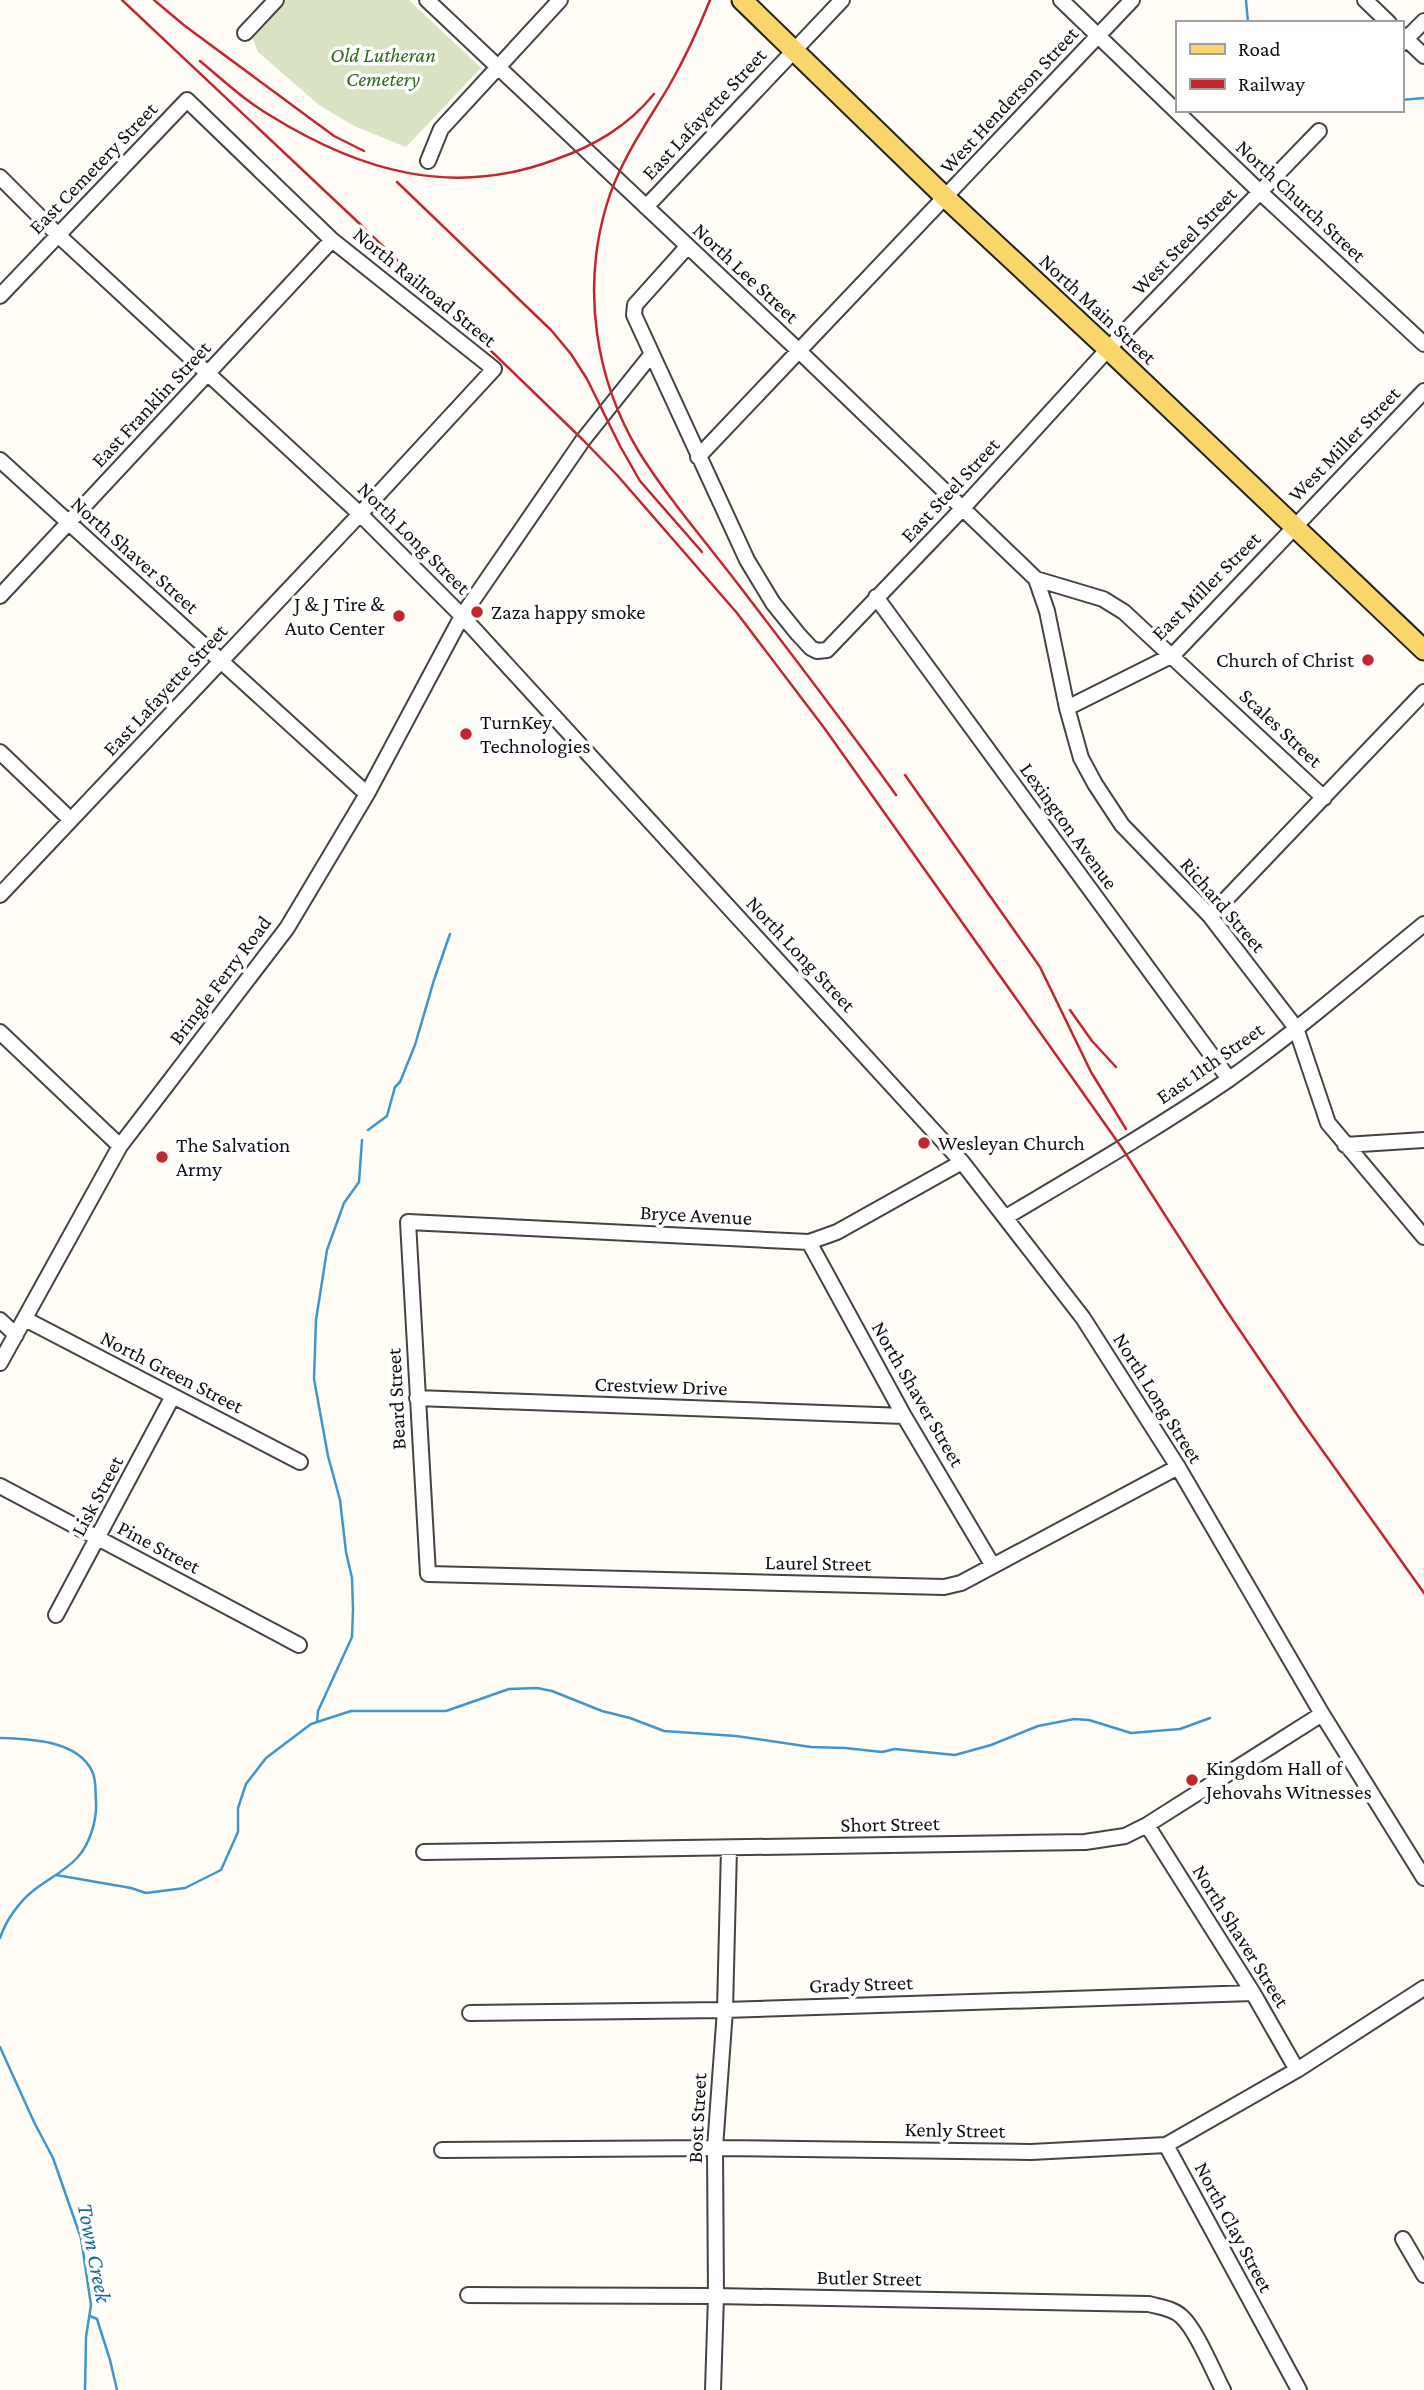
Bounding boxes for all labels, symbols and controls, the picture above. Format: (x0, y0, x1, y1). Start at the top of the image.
street label: West Henderson Street (935, 21, 1084, 178)
legend (1176, 21, 1403, 112)
text: Road (1238, 37, 1281, 61)
street label: East Lafayette Street (637, 42, 772, 185)
park label: Old Lutheran Cemetery (330, 43, 436, 91)
text: Railway (1238, 72, 1305, 96)
street label: East Cemetery Street (24, 96, 163, 239)
street label: North Church Street (1231, 135, 1372, 268)
street label: West Steel Street (1127, 181, 1242, 300)
street label: North Lee Street (688, 218, 805, 329)
street label: North Railroad Street (349, 222, 502, 353)
street label: North Main Street (1035, 249, 1162, 370)
street label: East Franklin Street (86, 335, 216, 472)
street label: West Miller Street (1283, 381, 1406, 506)
street label: East Steel Street (896, 432, 1005, 547)
street label: North Long Street (353, 477, 476, 600)
street label: North Shaver Street (66, 491, 205, 619)
street label: East Miller Street (1147, 526, 1266, 645)
place label: J & J Tire & Auto Center (285, 592, 386, 640)
place label: Zaza happy smoke (491, 600, 645, 624)
marker: Zaza happy smoke (469, 604, 485, 620)
marker: J & J Tire & Auto Center (391, 608, 407, 624)
street label: East Lafayette Street (98, 618, 233, 761)
place label: Church of Christ (1216, 648, 1355, 672)
marker: Church of Christ (1360, 652, 1376, 668)
street label: Scales Street (1235, 684, 1328, 773)
place label: TurnKey Technologies (480, 710, 590, 758)
marker: TurnKey Technologies (458, 726, 474, 742)
street label: Lexington Avenue (1015, 758, 1123, 894)
street label: Richard Street (1175, 853, 1271, 958)
street label: North Long Street (741, 891, 861, 1018)
street label: Bringle Ferry Road (164, 911, 276, 1049)
street label: East 11th Street (1152, 1017, 1269, 1109)
place label: Wesleyan Church (938, 1131, 1085, 1155)
place label: The Salvation Army (176, 1133, 290, 1181)
marker: Wesleyan Church (916, 1135, 932, 1151)
marker: The Salvation Army (154, 1149, 170, 1165)
street label: Bryce Avenue (639, 1200, 753, 1230)
street label: North Shaver Street (867, 1317, 970, 1472)
street label: North Green Street (97, 1326, 248, 1419)
street label: North Long Street (1108, 1328, 1208, 1469)
street label: Beard Street (381, 1347, 411, 1450)
street label: Crestview Drive (594, 1372, 728, 1400)
street label: Lisk Street (66, 1451, 129, 1540)
street label: Pine Street (114, 1515, 205, 1579)
street label: Laurel Street (765, 1550, 872, 1576)
place label: Kingdom Hall of Jehovahs Witnesses (1204, 1756, 1372, 1804)
marker: Kingdom Hall of Jehovahs Witnesses (1184, 1772, 1200, 1788)
street label: Short Street (840, 1811, 941, 1837)
street label: North Shaver Street (1187, 1860, 1295, 2013)
street label: Grady Street (809, 1970, 914, 1998)
street label: Bost Street (683, 2071, 711, 2164)
street label: Kenly Street (904, 2117, 1007, 2143)
street label: North Clay Street (1190, 2158, 1279, 2297)
water label: Town Creek (73, 2201, 118, 2306)
street label: Butler Street (816, 2265, 923, 2291)

